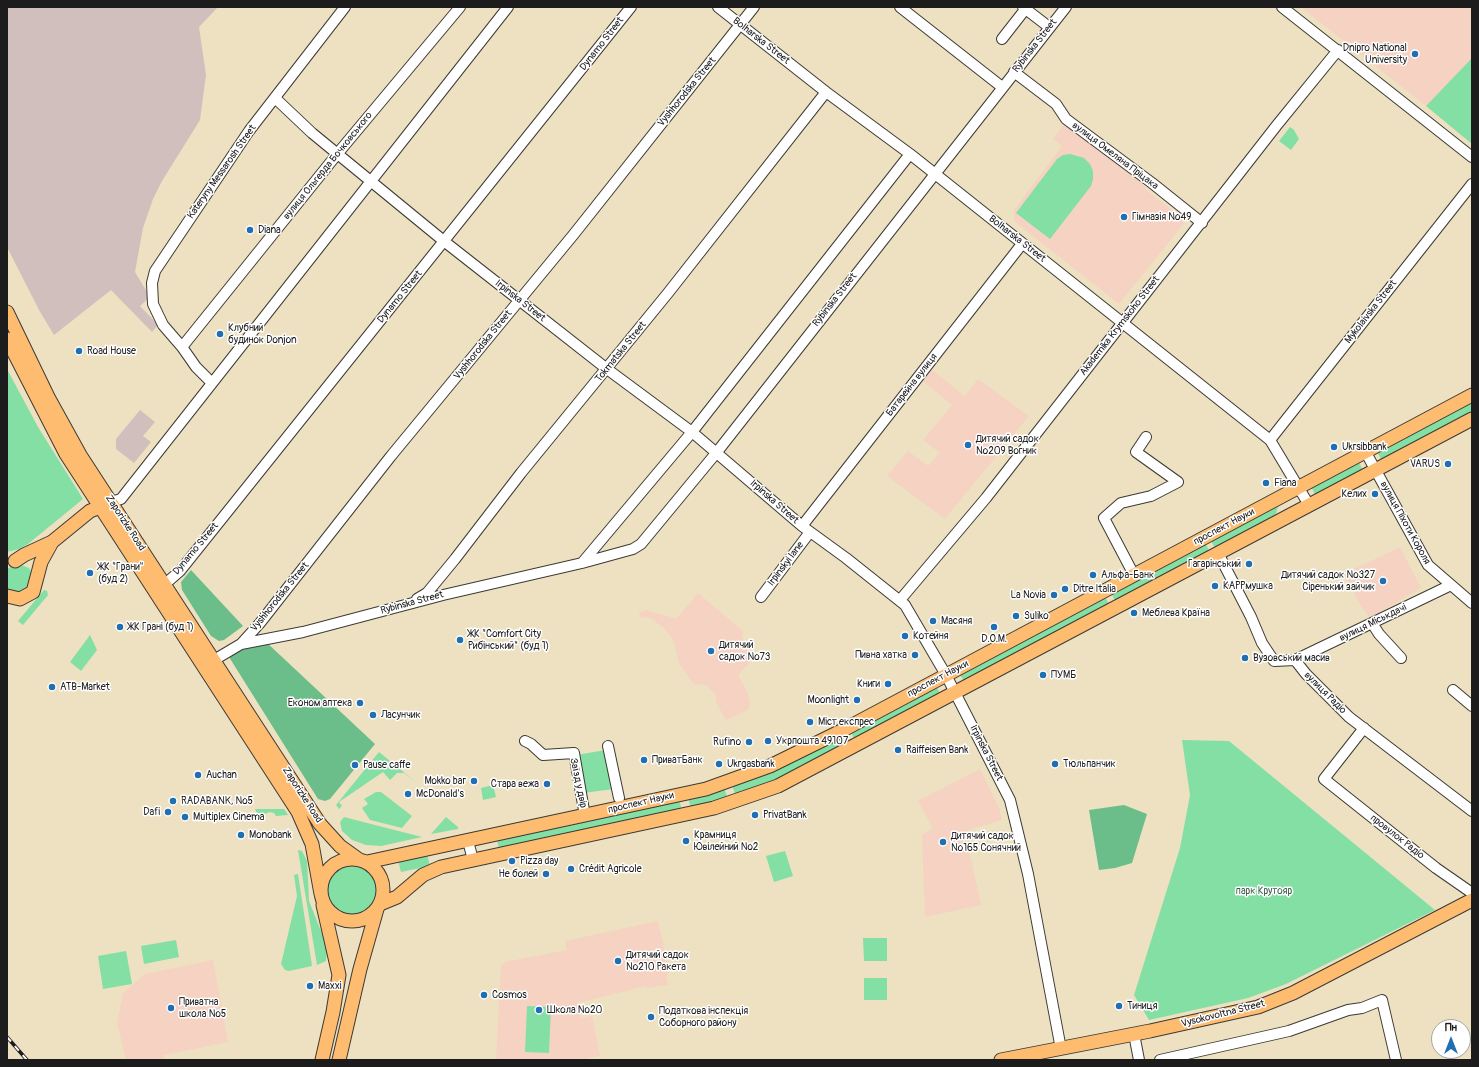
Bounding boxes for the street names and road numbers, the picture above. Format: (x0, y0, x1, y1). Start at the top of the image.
street label: Dynamo Street (577, 15, 627, 73)
street label: Bolharska Street (730, 15, 792, 67)
street label: Rybinska Street (1010, 17, 1060, 75)
street label: Vyshhorodska Street (655, 55, 719, 129)
street label: вулиця Ольгерда Бочковського (281, 110, 375, 222)
street label: вулиця Омеляна Пріцака (1069, 120, 1161, 192)
street label: Kateryny Messarosh Street (185, 123, 259, 221)
street label: Bolharska Street (986, 213, 1048, 265)
street label: Dynamo Street (375, 268, 425, 326)
street label: Rybinska Street (810, 271, 860, 329)
street label: Akademika Krymskoho Street (1077, 274, 1163, 378)
street label: Irpinska Street (492, 278, 548, 324)
street label: Mykolaivska Street (1343, 278, 1399, 346)
street label: Vyshhorodska Street (451, 308, 515, 382)
street label: Tokmatska Street (593, 319, 649, 385)
street label: Батарейна вулиця (884, 351, 940, 419)
street label: Irpinska Street (747, 478, 801, 526)
street label: вулиця Піхоти Короля (1377, 479, 1433, 567)
street label: Zaporizke Road (103, 493, 147, 553)
street label: проспект Науки (1191, 506, 1257, 548)
street label: Dynamo Street (171, 520, 221, 578)
street label: Irpinskyi lane (765, 539, 807, 589)
street label: Vyshhorodska Street (248, 560, 312, 634)
street label: Rybinska Street (379, 589, 445, 617)
street label: вулиця Міськдачі (1337, 602, 1409, 644)
street label: проспект Науки (905, 658, 971, 700)
street label: вулиця Радіо (1301, 669, 1349, 717)
street label: Irpinska Street (967, 723, 1005, 783)
street label: Заїзд у двір (567, 757, 589, 809)
street label: Zaporizke Road (280, 765, 324, 825)
street label: проспект Науки (607, 790, 675, 816)
street label: провулок Радіо (1368, 812, 1426, 862)
street label: Vysokovoltna Street (1180, 998, 1266, 1030)

